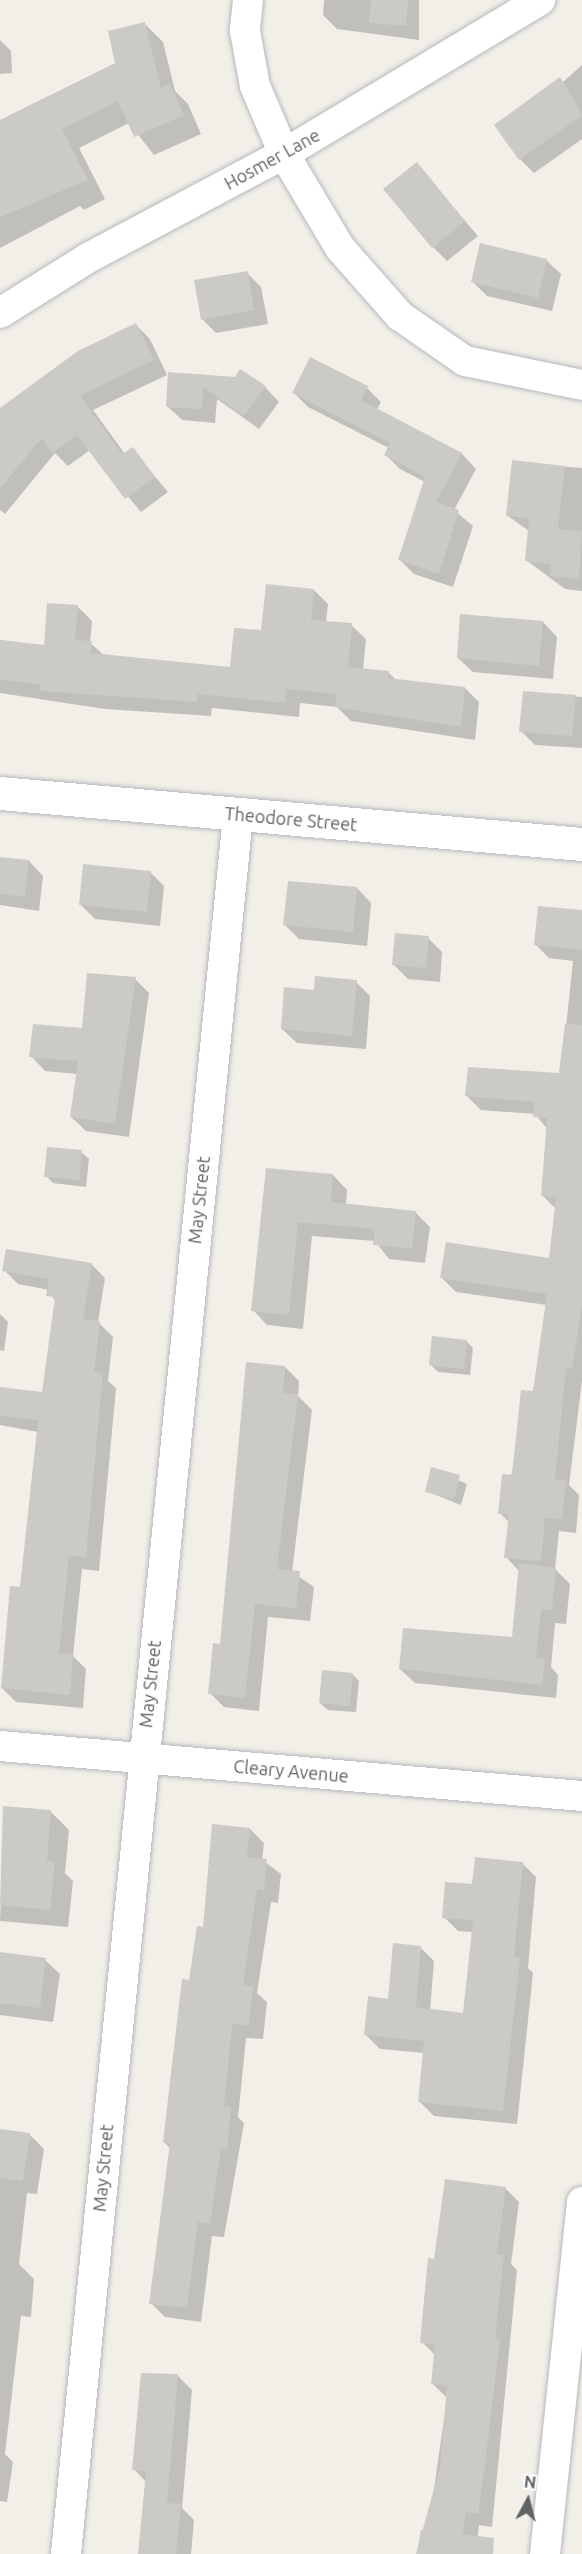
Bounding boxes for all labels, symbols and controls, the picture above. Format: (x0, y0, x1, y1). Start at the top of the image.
street label: Hosmer Lane (220, 124, 324, 194)
street label: Theodore Street (224, 802, 358, 836)
street label: May Street (184, 1155, 214, 1245)
street label: May Street (135, 1639, 165, 1729)
street label: Cleary Avenue (232, 1755, 350, 1787)
street label: May Street (88, 2123, 118, 2213)
north arrow (498, 2470, 558, 2530)
text: N (523, 2472, 537, 2492)

